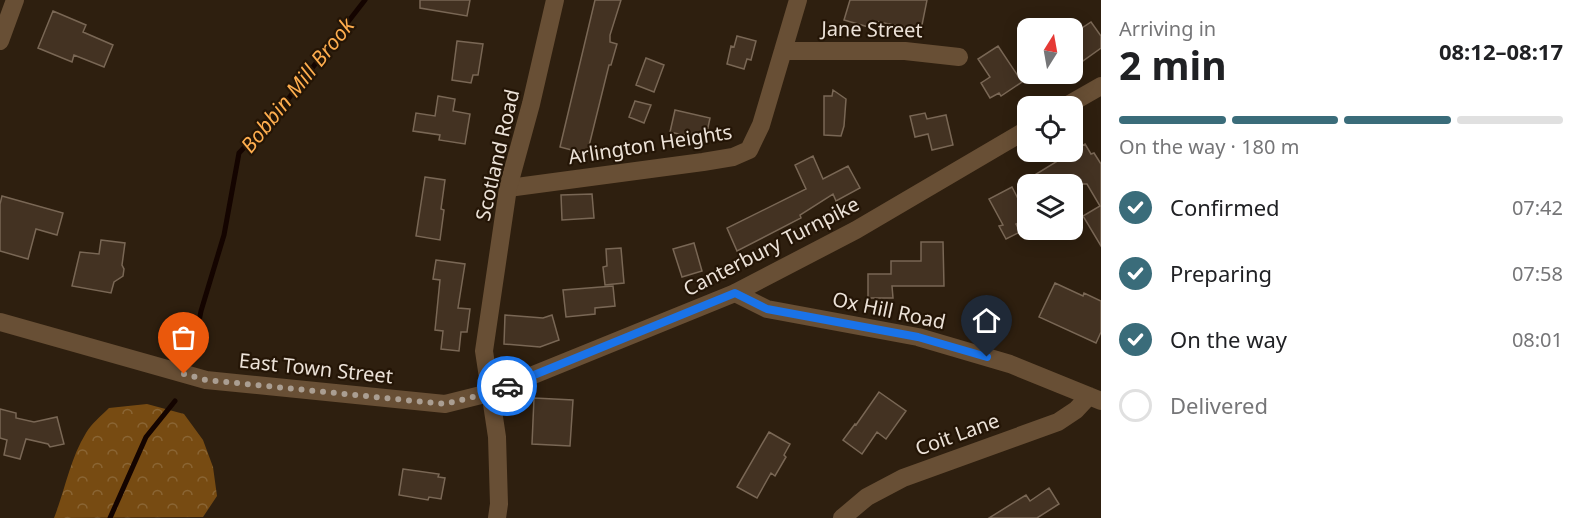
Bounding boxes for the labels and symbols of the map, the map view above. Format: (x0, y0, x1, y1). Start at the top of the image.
water label: Bobbin Mill Brook (234, 11, 361, 158)
street label: Jane Street (819, 15, 923, 43)
north arrow (1017, 18, 1083, 84)
street label: Scotland Road (469, 87, 525, 223)
street label: Arlington Heights (566, 118, 734, 170)
street label: Canterbury Turnpike (679, 190, 863, 302)
street label: Ox Hill Road (830, 285, 948, 335)
pin (961, 295, 1012, 357)
pin (158, 312, 209, 374)
street label: East Town Street (238, 346, 394, 390)
courier (477, 356, 537, 416)
street label: Coit Lane (911, 406, 1003, 462)

